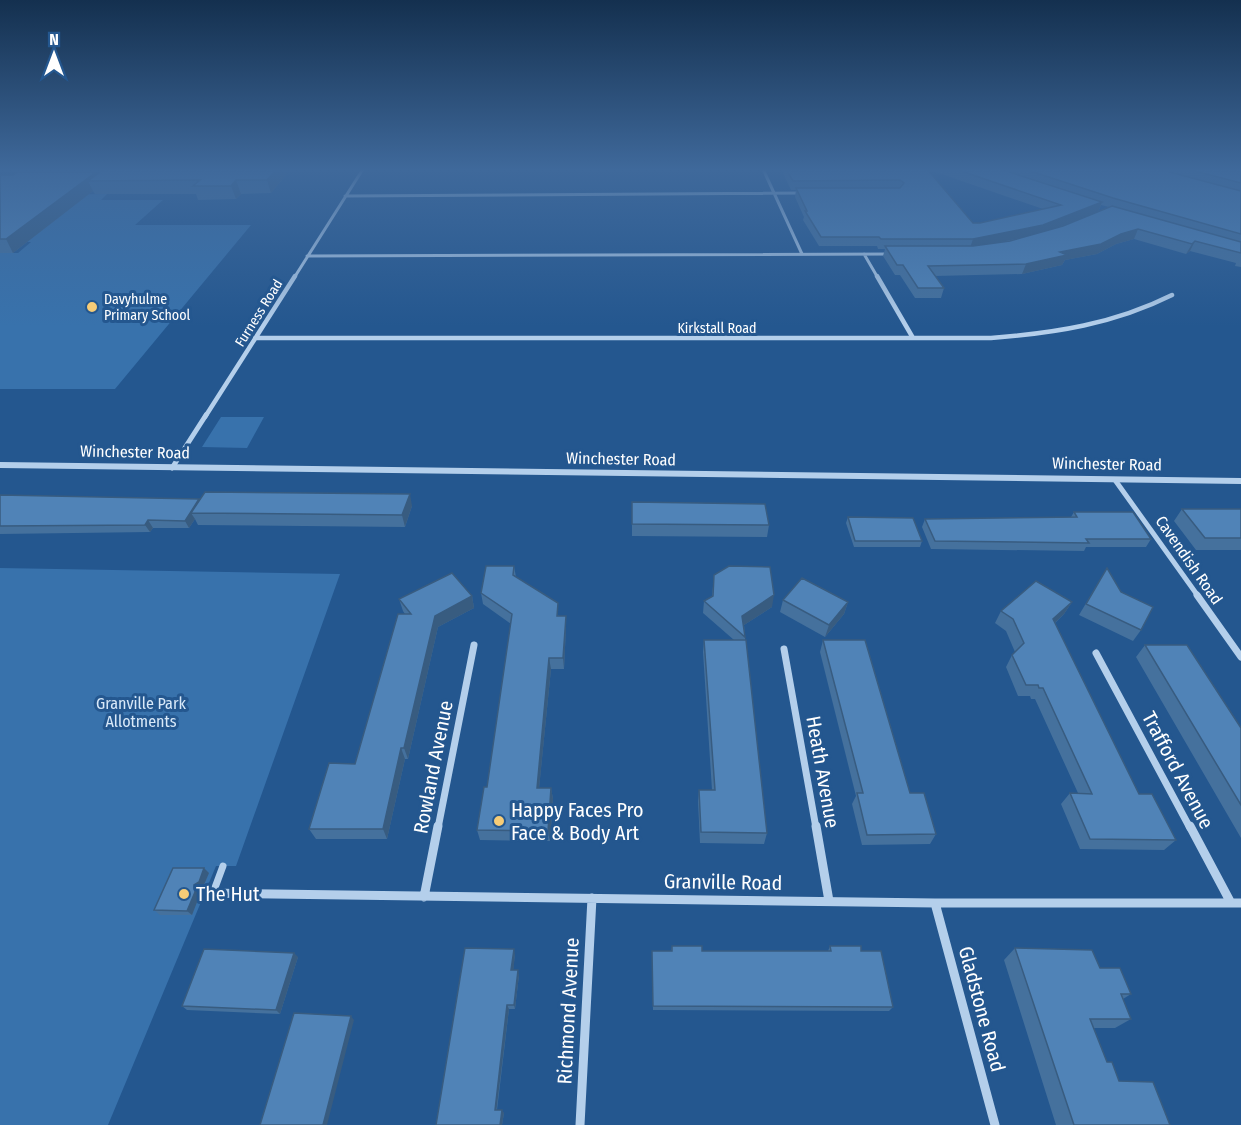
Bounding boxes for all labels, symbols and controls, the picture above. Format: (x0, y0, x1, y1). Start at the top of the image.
north arrow (24, 24, 84, 84)
text: N (49, 30, 59, 49)
street label: Furness Road (232, 276, 286, 350)
place label: Davyhulme Primary School (104, 291, 191, 324)
marker: Davyhulme Primary School (85, 300, 99, 314)
street label: Kirkstall Road (677, 320, 757, 337)
street label: Winchester Road (80, 442, 190, 462)
street label: Winchester Road (566, 449, 676, 469)
street label: Winchester Road (1052, 454, 1162, 474)
street label: Cavendish Road (1151, 512, 1227, 608)
park label: Granville Park Allotments (96, 694, 187, 731)
street label: Rowland Avenue (408, 698, 458, 836)
street label: Trafford Avenue (1137, 707, 1219, 833)
street label: Heath Avenue (801, 714, 845, 830)
place label: Happy Faces Pro Face & Body Art (511, 798, 643, 845)
marker: Happy Faces Pro Face & Body Art (492, 814, 506, 828)
street label: Granville Road (664, 869, 782, 895)
place label: The Hut (196, 882, 260, 906)
marker: The Hut (177, 887, 191, 901)
street label: Richmond Avenue (552, 937, 584, 1085)
street label: Gladstone Road (954, 944, 1010, 1074)

